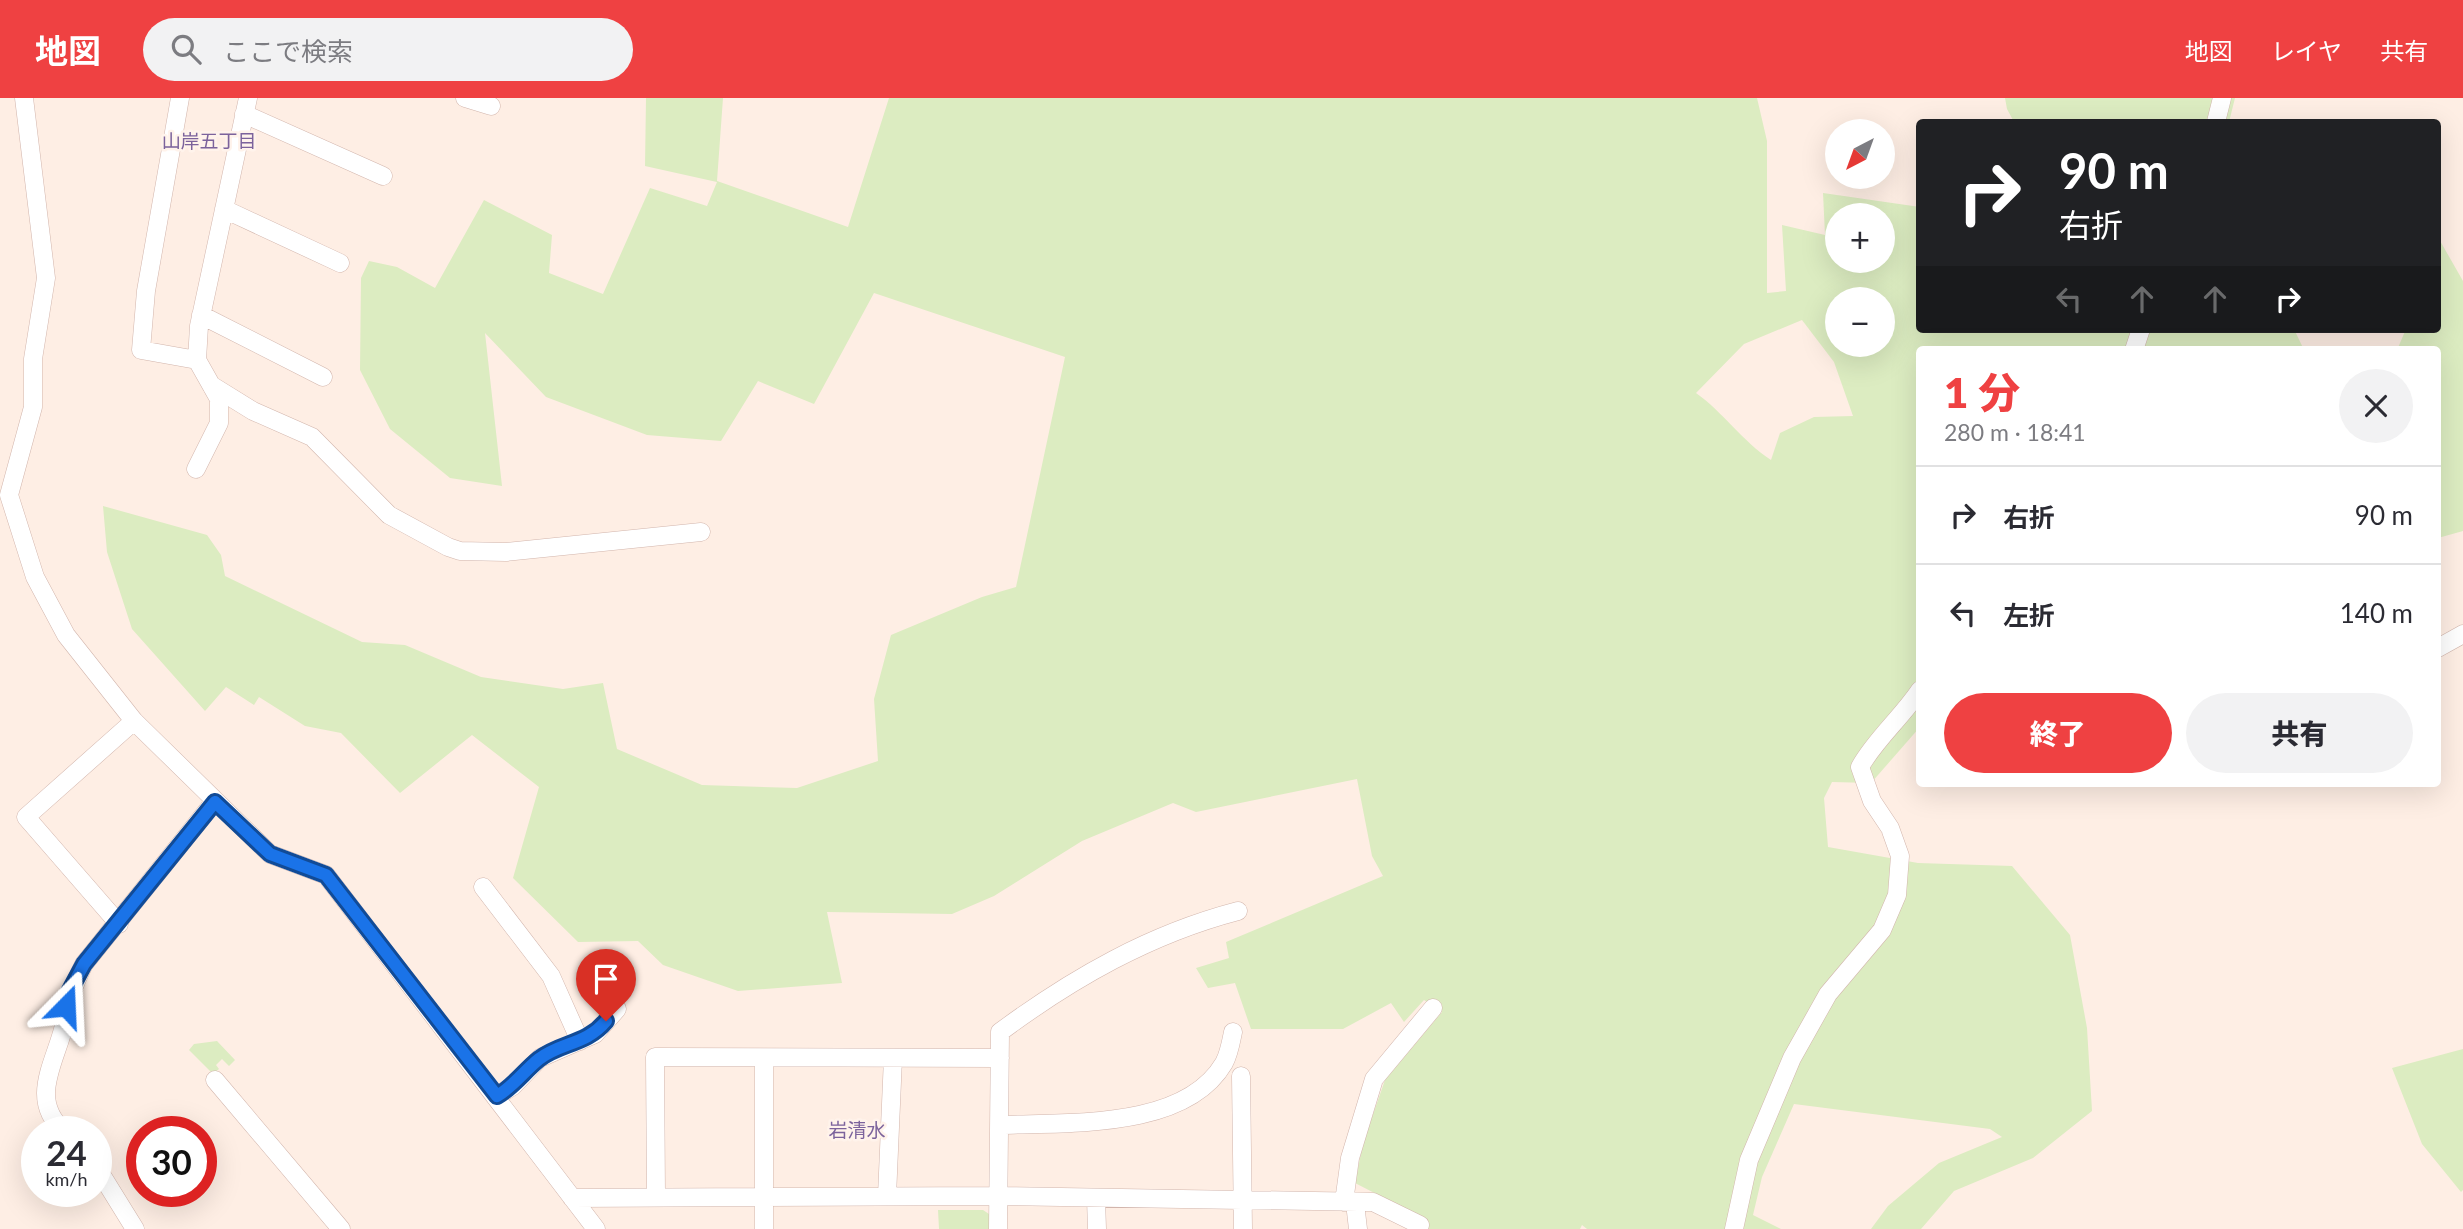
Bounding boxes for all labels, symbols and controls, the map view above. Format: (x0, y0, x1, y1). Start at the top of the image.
search box (143, 18, 633, 81)
text: 地図 (35, 30, 101, 70)
icon: search (167, 30, 205, 68)
text: ここで検索 (223, 35, 353, 67)
text: 地図 (2185, 36, 2233, 65)
text: レイヤ (2271, 36, 2342, 65)
text: 共有 (2380, 36, 2428, 65)
north arrow (1825, 119, 1895, 189)
map controls (1825, 119, 1895, 357)
district label: 山岸五丁目 (161, 129, 257, 152)
text: 90 m (2059, 141, 2169, 199)
icon: right (1944, 147, 2035, 238)
button: + (1825, 203, 1895, 273)
text: 右折 (2059, 205, 2123, 244)
icon: left (2050, 280, 2088, 318)
icon: ahead (2123, 280, 2161, 318)
icon: ahead (2196, 280, 2234, 318)
icon: right (2269, 280, 2307, 318)
button: − (1825, 287, 1895, 357)
text: 1 分 (1944, 367, 2020, 417)
button: close (2339, 369, 2413, 443)
text: 280 m · 18:41 (1944, 418, 2086, 446)
icon: right (1944, 496, 1982, 534)
text: 90 m (2355, 499, 2413, 531)
text: 右折 (2003, 501, 2055, 533)
icon: left (1944, 594, 1982, 632)
text: 140 m (2340, 597, 2413, 629)
text: 左折 (2003, 599, 2055, 631)
button: 終了 (1944, 693, 2172, 773)
button: 共有 (2186, 693, 2413, 773)
pin (576, 949, 636, 1021)
icon: arrive (587, 960, 625, 998)
position arrow (29, 969, 103, 1043)
speed limit sign: 30 (126, 1116, 217, 1207)
district label: 岩清水 (828, 1118, 886, 1141)
text: 24 (46, 1131, 87, 1173)
text: km/h (45, 1168, 88, 1190)

